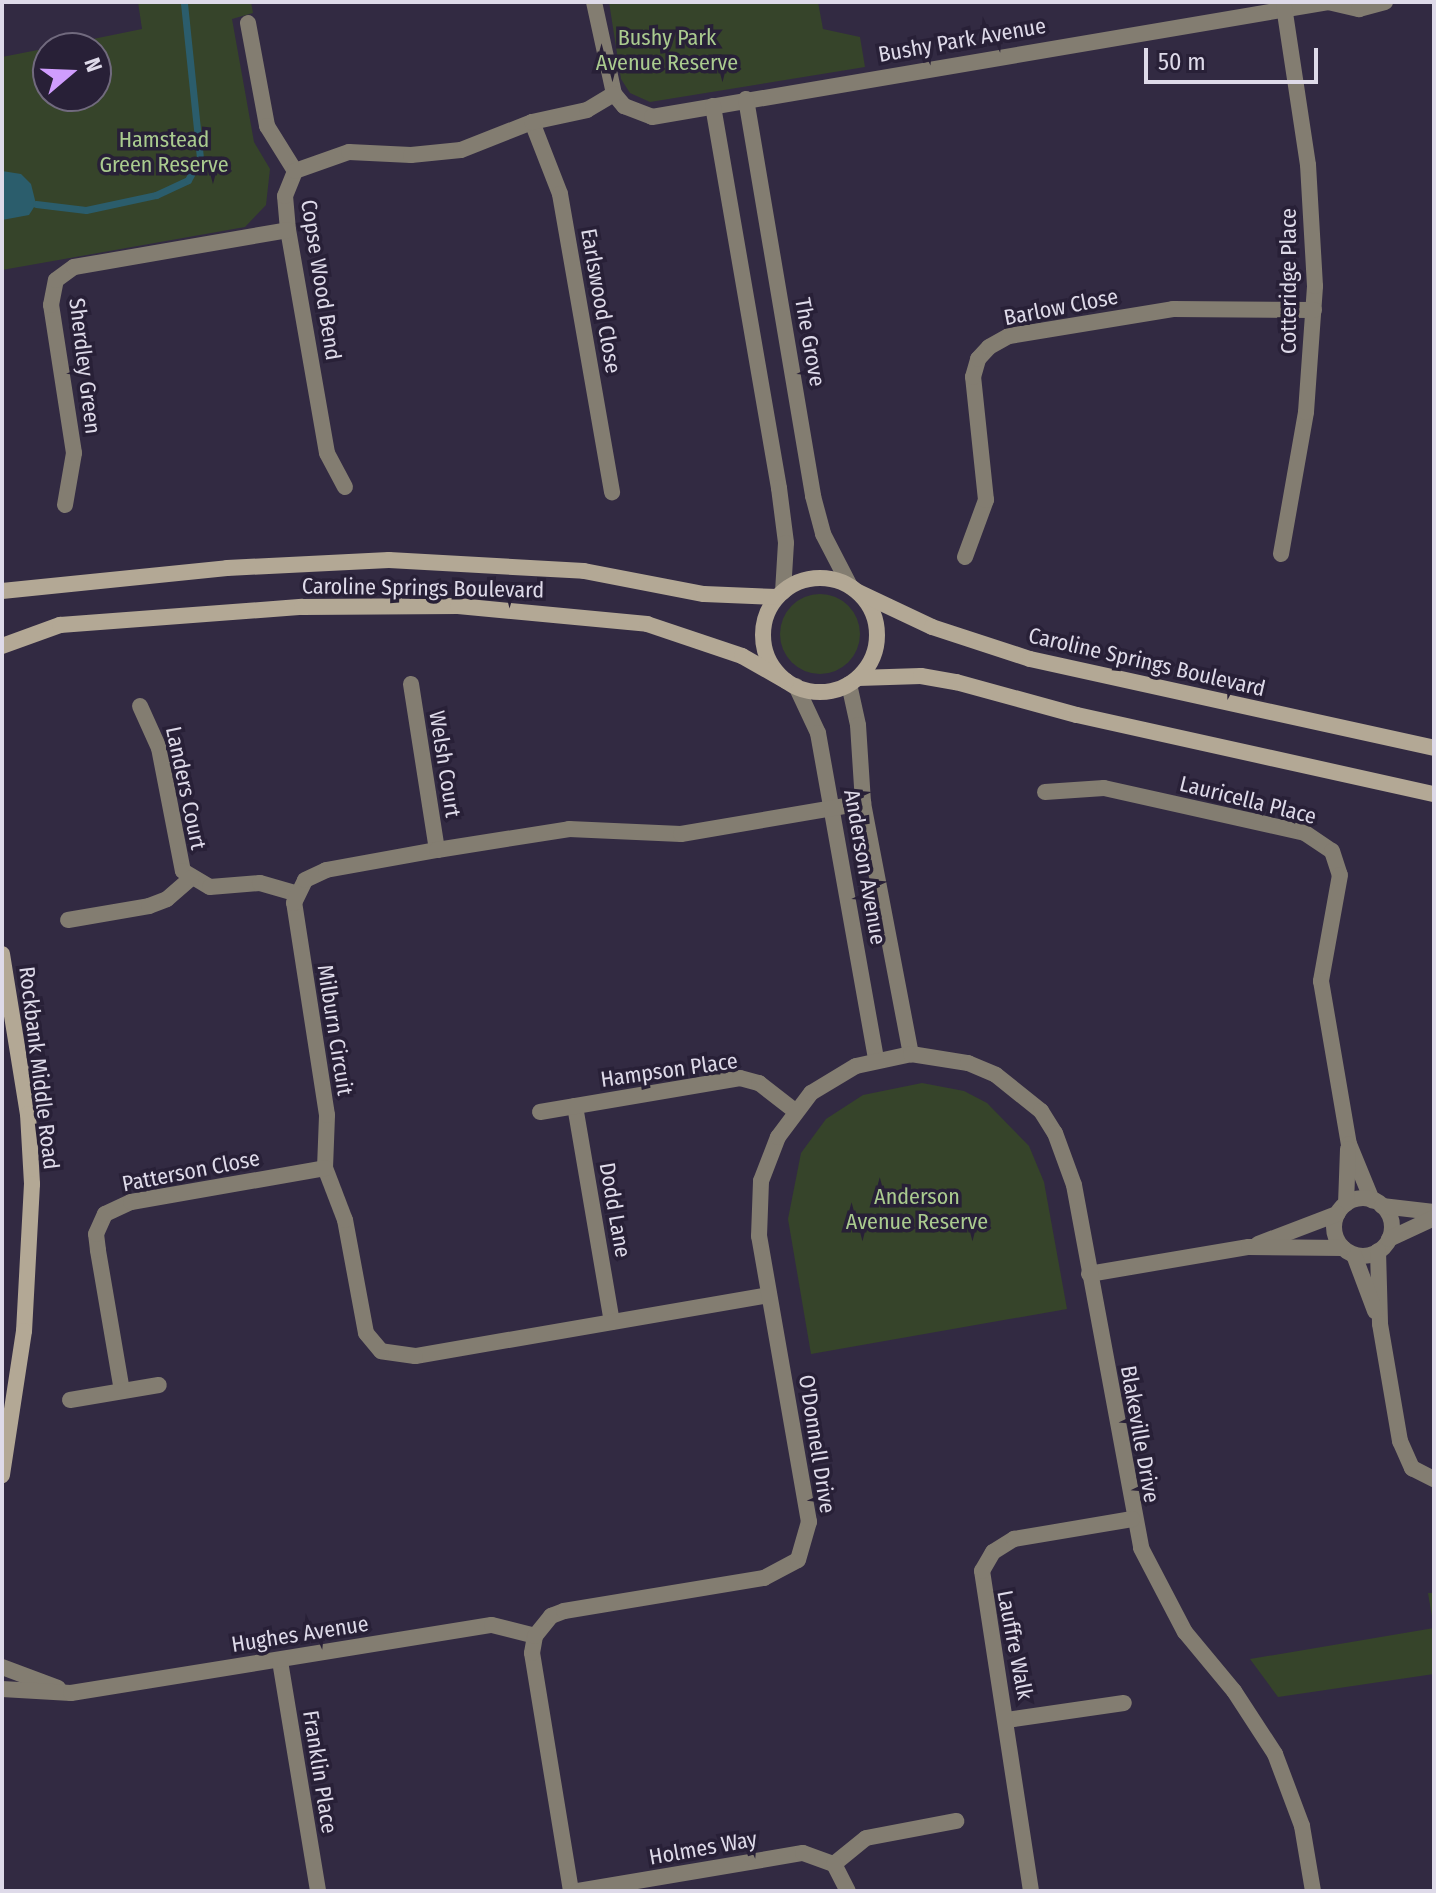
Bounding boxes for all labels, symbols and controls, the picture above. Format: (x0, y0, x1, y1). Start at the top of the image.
street label: Bushy Park Avenue (876, 12, 1048, 68)
park label: Bushy Park Avenue Reserve (596, 24, 738, 76)
north arrow (32, 32, 112, 112)
scale bar (1148, 32, 1322, 82)
text: 50 m (1158, 48, 1206, 76)
text: N (78, 54, 108, 75)
park label: Hamstead Green Reserve (99, 126, 229, 178)
street label: Copse Wood Bend (295, 198, 347, 362)
street label: Cotteridge Place (1276, 208, 1302, 354)
street label: Earlswood Close (575, 227, 627, 375)
street label: Barlow Close (1002, 283, 1120, 331)
street label: The Grove (789, 296, 831, 388)
street label: Sherdley Green (64, 297, 106, 435)
street label: Caroline Springs Boulevard (302, 573, 544, 603)
street label: Caroline Springs Boulevard (1026, 622, 1268, 702)
street label: Welsh Court (424, 709, 466, 819)
street label: Landers Court (160, 724, 212, 852)
street label: Lauricella Place (1177, 770, 1319, 830)
street label: Anderson Avenue (838, 787, 892, 947)
street label: Milburn Circuit (312, 963, 358, 1097)
street label: Rockbank Middle Road (13, 965, 65, 1171)
street label: Hampson Place (599, 1047, 739, 1093)
street label: Patterson Close (120, 1145, 262, 1197)
street label: Dodd Lane (594, 1160, 636, 1260)
park label: Anderson Avenue Reserve (846, 1183, 988, 1234)
street label: Blakeville Drive (1115, 1363, 1165, 1505)
street label: O'Donnell Drive (793, 1373, 841, 1515)
street label: Lauffre Walk (991, 1588, 1039, 1702)
street label: Hughes Avenue (230, 1610, 370, 1658)
street label: Franklin Place (297, 1709, 343, 1835)
street label: Holmes Way (647, 1826, 759, 1870)

